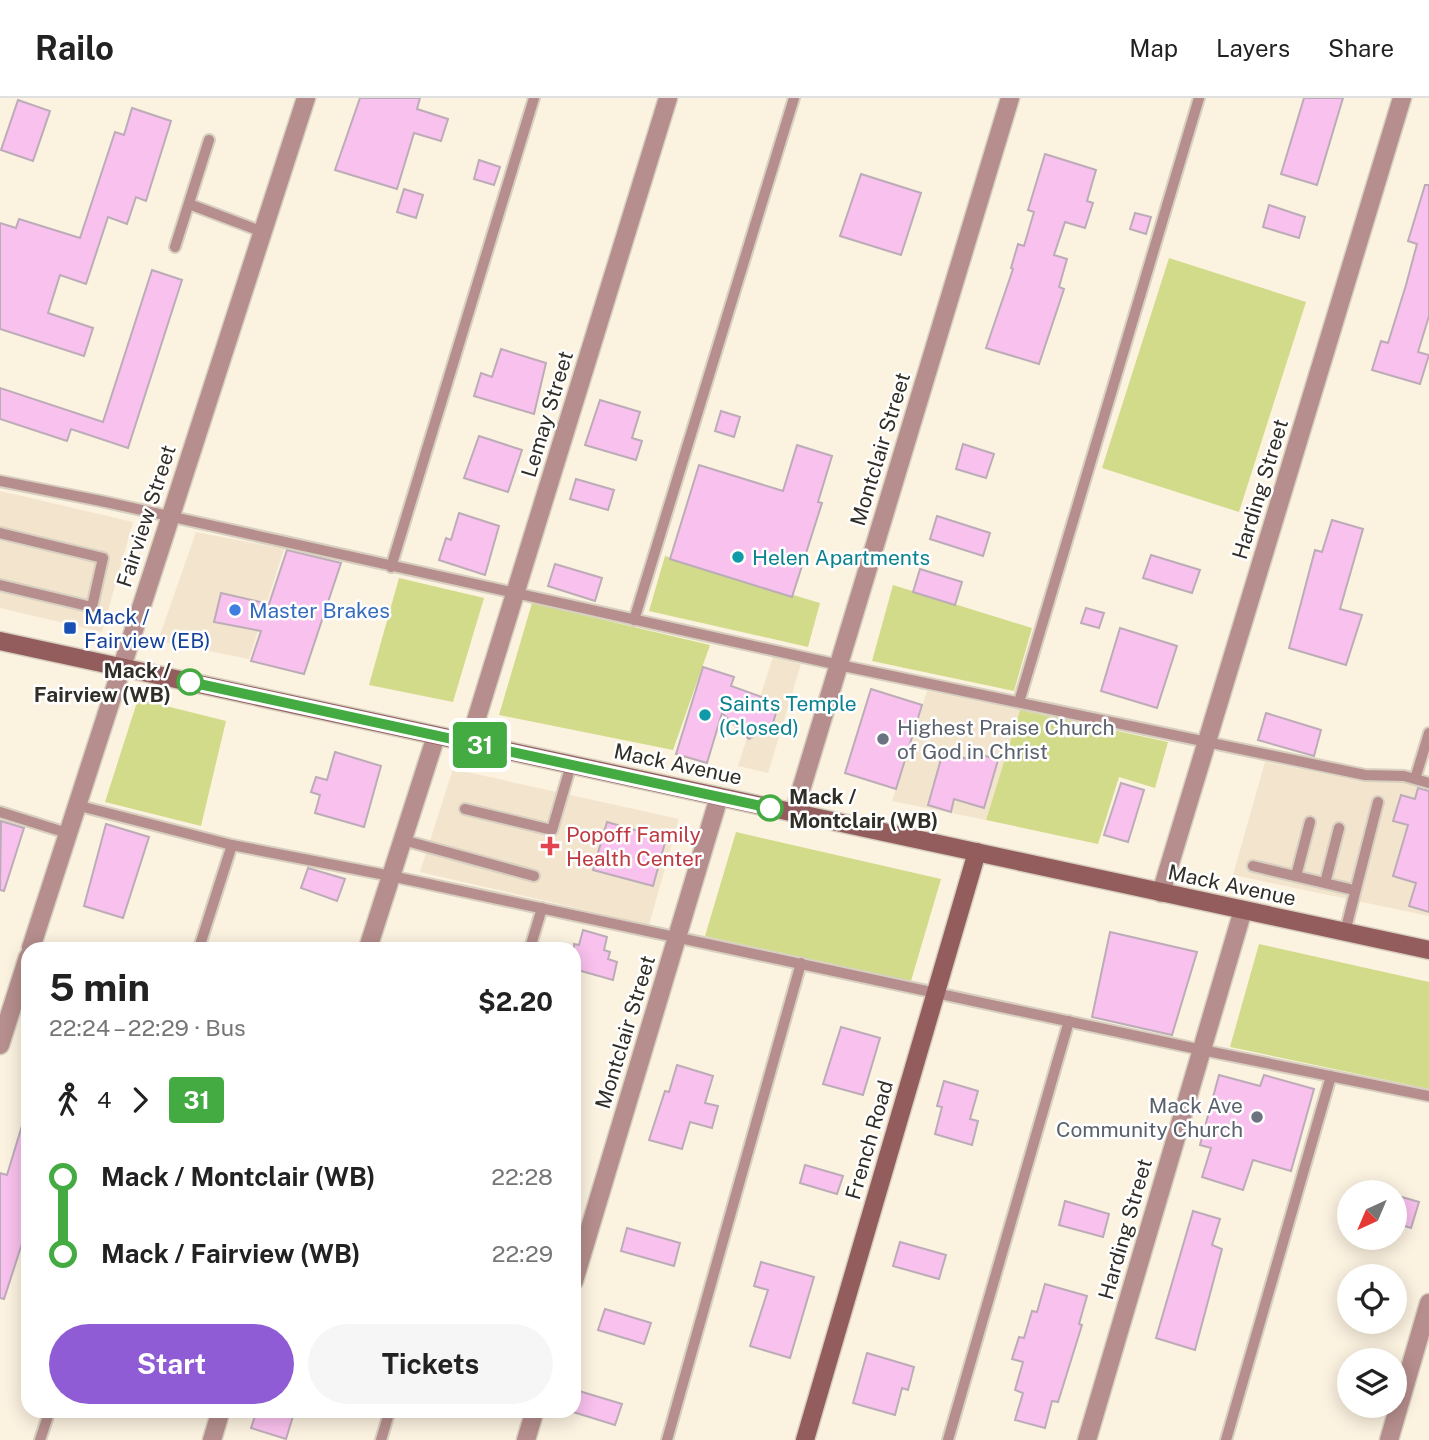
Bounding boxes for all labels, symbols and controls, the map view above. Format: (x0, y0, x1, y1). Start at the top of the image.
text: Railo (35, 29, 114, 67)
text: Map (1129, 34, 1178, 62)
text: Layers (1216, 34, 1290, 62)
text: Share (1328, 34, 1394, 62)
street label: Lemay Street (516, 348, 578, 480)
street label: Montclair Street (845, 369, 915, 529)
street label: Harding Street (1227, 416, 1293, 562)
street label: Fairview Street (111, 442, 181, 590)
place label: Helen Apartments (752, 545, 930, 570)
marker: Helen Apartments (730, 549, 746, 565)
place label: Master Brakes (249, 598, 390, 623)
marker: Master Brakes (227, 602, 243, 618)
place label: Mack / Fairview (EB) (84, 604, 211, 653)
marker: Mack / Fairview (EB) (62, 620, 78, 636)
place label: Mack / Fairview (WB) (34, 658, 171, 707)
marker: Mack / Fairview (WB) (177, 669, 203, 695)
place label: Saints Temple (Closed) (719, 691, 857, 740)
marker: Saints Temple (Closed) (697, 707, 713, 723)
place label: Highest Praise Church of God in Christ (897, 715, 1115, 764)
line badge: 31 (448, 722, 512, 768)
text: 31 (467, 731, 493, 759)
marker: Highest Praise Church of God in Christ (875, 731, 891, 747)
street label: Mack Avenue (612, 738, 744, 790)
place label: Mack / Montclair (WB) (789, 784, 938, 833)
marker: Mack / Montclair (WB) (757, 795, 783, 821)
place label: Popoff Family Health Center (566, 822, 702, 871)
marker: Popoff Family Health Center (540, 836, 560, 856)
street label: Mack Avenue (1166, 859, 1298, 911)
street label: Montclair Street (590, 952, 660, 1112)
text: 5 min (49, 965, 150, 1010)
text: $2.20 (478, 986, 553, 1017)
text: 22:24 – 22:29 · Bus (49, 1014, 246, 1041)
street label: French Road (840, 1078, 898, 1202)
icon: walk (49, 1081, 87, 1119)
icon: forward (121, 1081, 159, 1119)
text: 4 (97, 1086, 111, 1113)
text: 31 (183, 1086, 210, 1114)
place label: Mack Ave Community Church (1056, 1093, 1243, 1142)
marker: Mack Ave Community Church (1249, 1109, 1265, 1125)
street label: Harding Street (1093, 1156, 1157, 1302)
text: Mack / Montclair (WB) (101, 1161, 375, 1192)
text: 22:28 (491, 1163, 553, 1190)
north arrow (1337, 1180, 1407, 1250)
map controls (1337, 1180, 1407, 1418)
text: Mack / Fairview (WB) (101, 1238, 360, 1269)
text: 22:29 (492, 1240, 553, 1267)
button: locate (1337, 1264, 1407, 1334)
button: Start (49, 1324, 294, 1404)
button: Tickets (308, 1324, 553, 1404)
button: layers (1337, 1348, 1407, 1418)

